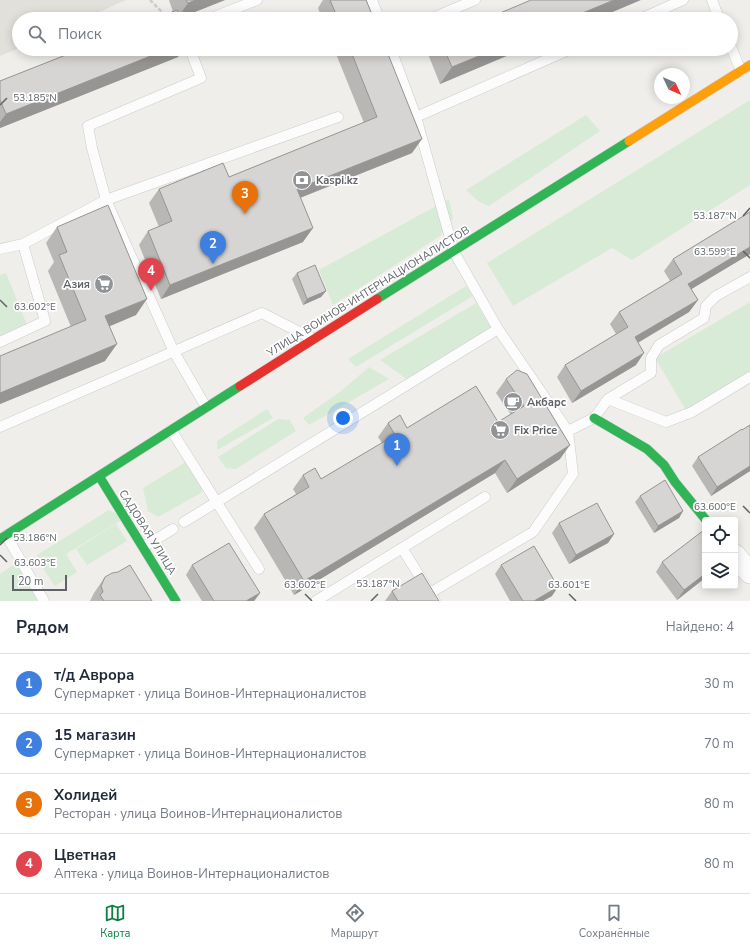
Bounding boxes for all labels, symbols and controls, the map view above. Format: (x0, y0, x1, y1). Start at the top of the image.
search box (12, 12, 738, 56)
icon: search (26, 23, 48, 45)
text: Поиск (58, 24, 102, 44)
north arrow (654, 68, 690, 104)
text: 53.185°N (13, 91, 57, 105)
bank icon: Kaspi.kz (291, 169, 313, 191)
place label: Kaspi.kz (316, 173, 358, 188)
pin: 3 (232, 181, 258, 214)
text: 53.187°N (693, 209, 737, 223)
street label: УЛИЦА ВОИНОВ-ИНТЕРНАЦИОНАЛИСТОВ (263, 223, 472, 361)
pin: 2 (200, 231, 226, 264)
text: 63.599°E (694, 245, 736, 259)
pin: 4 (138, 258, 164, 291)
supermarket icon: Азия (93, 273, 115, 295)
place label: Азия (63, 277, 90, 292)
text: 63.602°E (14, 300, 56, 314)
cafe icon: Акбарс (502, 391, 524, 413)
place label: Акбарс (527, 395, 567, 410)
your location (333, 408, 353, 428)
supermarket icon: Fix Price (489, 419, 511, 441)
place label: Fix Price (514, 423, 557, 438)
pin: 1 (384, 433, 410, 466)
street label: САДОВАЯ УЛИЦА (115, 487, 180, 578)
text: 63.600°E (694, 500, 736, 514)
map controls (702, 517, 738, 589)
button: locate (702, 517, 738, 553)
text: 53.186°N (13, 531, 57, 545)
button: layers (702, 553, 738, 589)
text: 63.603°E (14, 556, 56, 570)
scale bar (12, 573, 67, 592)
text: 20 m (18, 574, 43, 589)
text: 53.187°N (356, 577, 400, 591)
text: 63.602°E (284, 578, 326, 592)
text: 63.601°E (548, 578, 590, 592)
text: Рядом (16, 616, 69, 639)
text: Найдено: 4 (666, 618, 734, 636)
text: т/д Аврора (54, 665, 134, 685)
text: 1 (25, 675, 33, 693)
text: 30 m (704, 675, 734, 693)
text: Супермаркет · улица Воинов-Интернационалистов (54, 685, 366, 703)
text: 15 магазин (54, 725, 136, 745)
text: 2 (25, 735, 33, 753)
text: 70 m (704, 735, 734, 753)
text: Супермаркет · улица Воинов-Интернационалистов (54, 745, 366, 763)
text: Холидей (54, 785, 117, 805)
text: 3 (25, 795, 33, 813)
text: 80 m (704, 795, 734, 813)
text: Ресторан · улица Воинов-Интернационалистов (54, 805, 342, 823)
text: Цветная (54, 845, 116, 865)
text: 4 (25, 855, 33, 873)
text: 80 m (704, 855, 734, 873)
text: Аптека · улица Воинов-Интернационалистов (54, 865, 329, 883)
tab: Карта (100, 902, 130, 941)
tab: Маршрут (331, 902, 379, 941)
tab: Сохранённые (579, 902, 650, 941)

